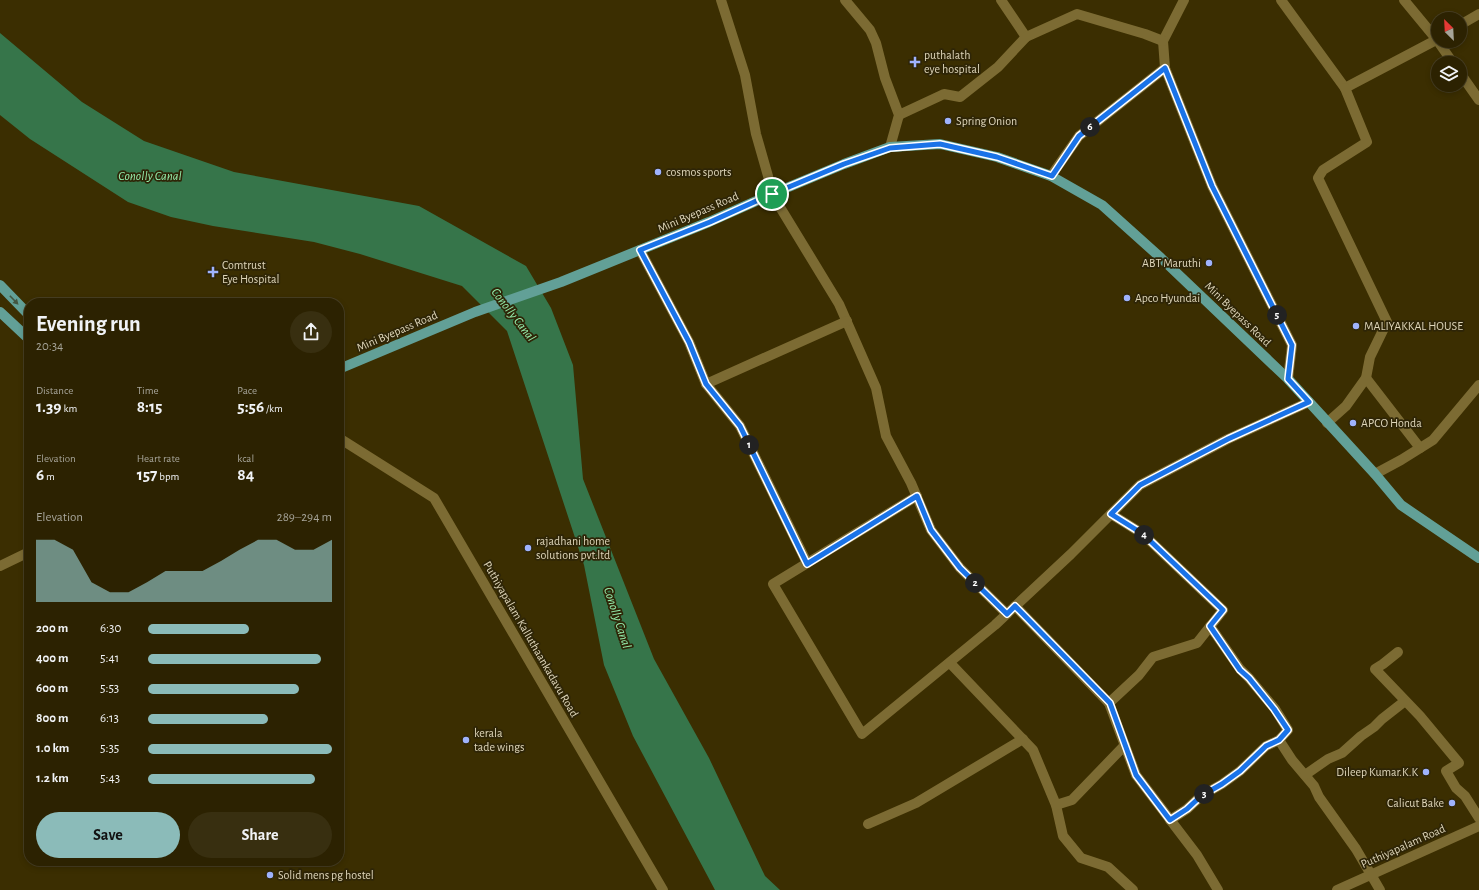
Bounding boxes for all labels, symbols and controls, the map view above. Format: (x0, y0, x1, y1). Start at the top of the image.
north arrow (1431, 12, 1467, 48)
map controls (1431, 12, 1467, 92)
place label: puthalath eye hospital (924, 49, 980, 76)
marker: puthalath eye hospital (909, 56, 921, 68)
button: layers (1431, 56, 1467, 92)
place label: Spring Onion (956, 115, 1017, 127)
marker: Spring Onion (943, 116, 953, 126)
pin: 6 (1080, 117, 1100, 137)
text: 6 (1087, 121, 1093, 132)
place label: cosmos sports (666, 166, 731, 178)
marker: cosmos sports (653, 167, 663, 177)
water label: Conolly Canal (118, 170, 182, 183)
pin (755, 177, 789, 211)
icon: arrive (761, 183, 783, 205)
street label: Mini Byepass Road (656, 190, 741, 235)
place label: ABT Maruthi (1142, 257, 1201, 269)
marker: ABT Maruthi (1204, 258, 1214, 268)
place label: Comtrust Eye Hospital (222, 259, 280, 286)
marker: Comtrust Eye Hospital (207, 266, 219, 278)
street label: Mini Byepass Road (1202, 280, 1273, 349)
water label: Conolly Canal (488, 286, 538, 344)
place label: Apco Hyundai (1135, 292, 1200, 305)
marker: Apco Hyundai (1122, 293, 1132, 303)
one-way arrow (10, 295, 19, 305)
pin: 5 (1267, 305, 1287, 325)
street label: Mini Byepass Road (355, 309, 440, 354)
text: 5 (1275, 309, 1279, 320)
button: share (290, 311, 332, 353)
text: Evening run (36, 313, 141, 335)
place label: MALIYAKKAL HOUSE (1364, 320, 1463, 332)
marker: MALIYAKKAL HOUSE (1351, 321, 1361, 331)
text: 20:34 (36, 340, 63, 353)
text: Distance (36, 385, 73, 396)
text: Time (137, 385, 159, 396)
text: Pace (237, 385, 257, 396)
text: 1.39 (36, 398, 62, 415)
text: 8:15 (137, 398, 162, 415)
text: 5:56 (237, 398, 264, 415)
text: km (62, 403, 77, 414)
text: /km (264, 403, 283, 414)
place label: APCO Honda (1361, 417, 1422, 429)
marker: APCO Honda (1348, 418, 1358, 428)
pin: 1 (739, 435, 759, 455)
text: 1 (747, 439, 751, 450)
text: Elevation (36, 453, 76, 464)
text: Heart rate (137, 453, 180, 464)
text: kcal (237, 453, 254, 464)
text: 6 (36, 466, 44, 483)
text: 157 (137, 466, 157, 483)
text: 84 (237, 466, 254, 483)
text: m (44, 471, 55, 482)
text: bpm (157, 471, 179, 482)
text: Elevation (36, 511, 83, 524)
text: 289–294 m (277, 511, 332, 524)
pin: 4 (1134, 525, 1154, 545)
text: 4 (1141, 529, 1147, 540)
place label: rajadhani home solutions pvt.ltd (536, 535, 610, 561)
marker: rajadhani home solutions pvt.ltd (523, 543, 533, 553)
street label: Puthiyapalam Kalluthaankadavu Road (480, 559, 581, 720)
pin: 2 (965, 573, 985, 593)
text: 2 (972, 577, 978, 588)
water label: Conolly Canal (601, 586, 633, 650)
text: 200 m (36, 622, 68, 635)
text: 6:30 (100, 622, 121, 635)
text: 400 m (36, 652, 69, 665)
text: 5:41 (100, 652, 119, 665)
text: 600 m (36, 682, 68, 695)
text: 5:53 (100, 682, 119, 695)
text: 800 m (36, 712, 68, 725)
text: 6:13 (100, 712, 119, 725)
place label: kerala tade wings (474, 727, 525, 753)
marker: kerala tade wings (461, 735, 471, 745)
text: 1.0 km (36, 742, 69, 755)
text: 5:35 (100, 742, 119, 755)
place label: Dileep Kumar.K.K (1336, 766, 1418, 778)
marker: Dileep Kumar.K.K (1421, 767, 1431, 777)
text: 1.2 km (36, 772, 69, 785)
text: 5:43 (100, 772, 120, 785)
pin: 3 (1194, 784, 1214, 804)
text: 3 (1202, 788, 1206, 799)
place label: Calicut Bake (1387, 797, 1444, 809)
marker: Calicut Bake (1447, 798, 1457, 808)
button: Save (36, 812, 180, 858)
button: Share (188, 812, 332, 858)
street label: Puthiyapalam Road (1359, 822, 1447, 871)
place label: Solid mens pg hostel (278, 869, 374, 881)
marker: Solid mens pg hostel (265, 870, 275, 880)

